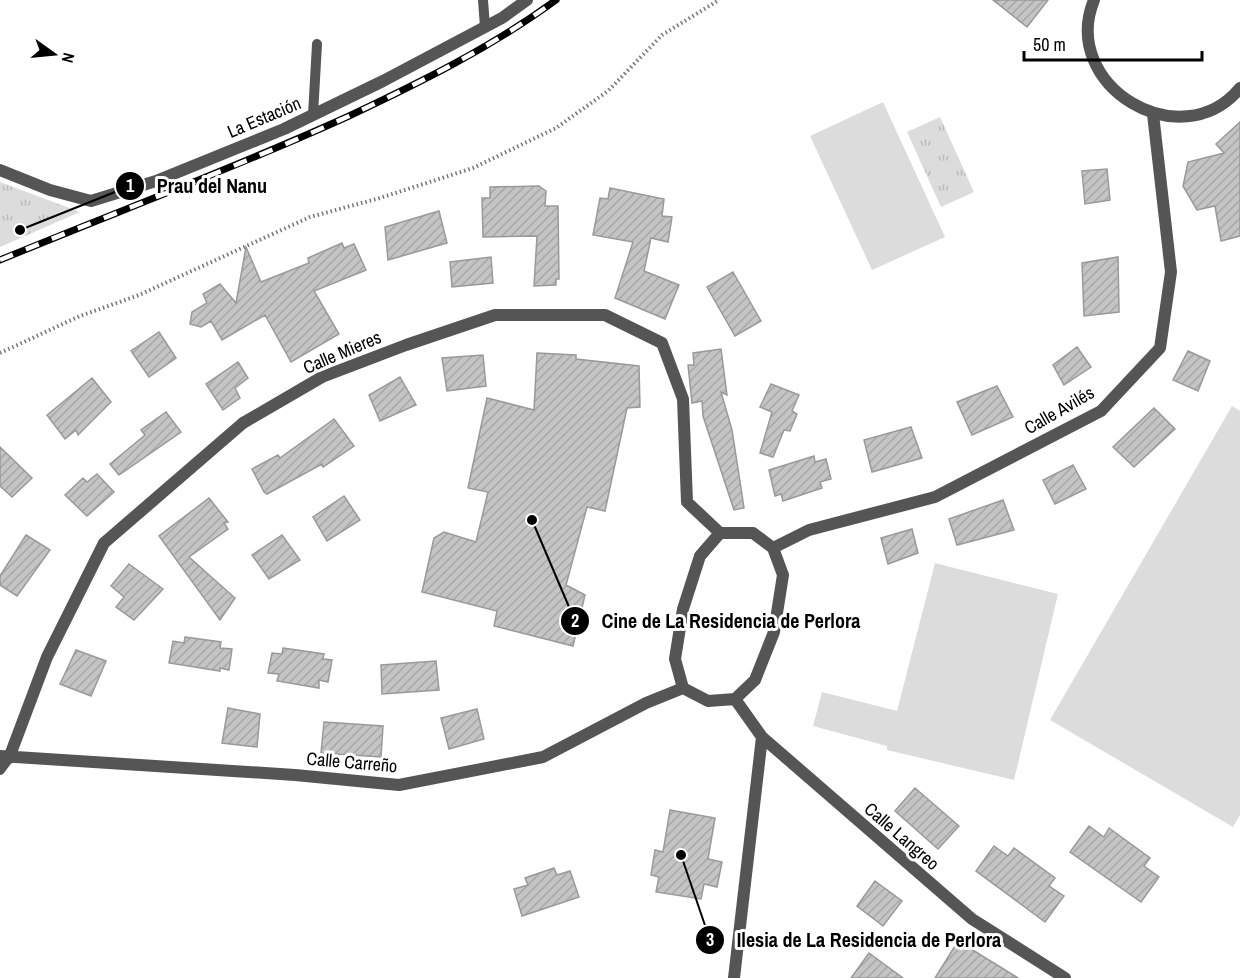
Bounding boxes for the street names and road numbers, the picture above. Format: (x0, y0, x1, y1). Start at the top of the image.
street label: La Estación (223, 90, 305, 144)
street label: Calle Mieres (299, 324, 385, 380)
street label: Calle Avilés (1019, 380, 1099, 440)
street label: Calle Carreño (306, 746, 398, 778)
street label: Calle Langreo (859, 796, 945, 876)

